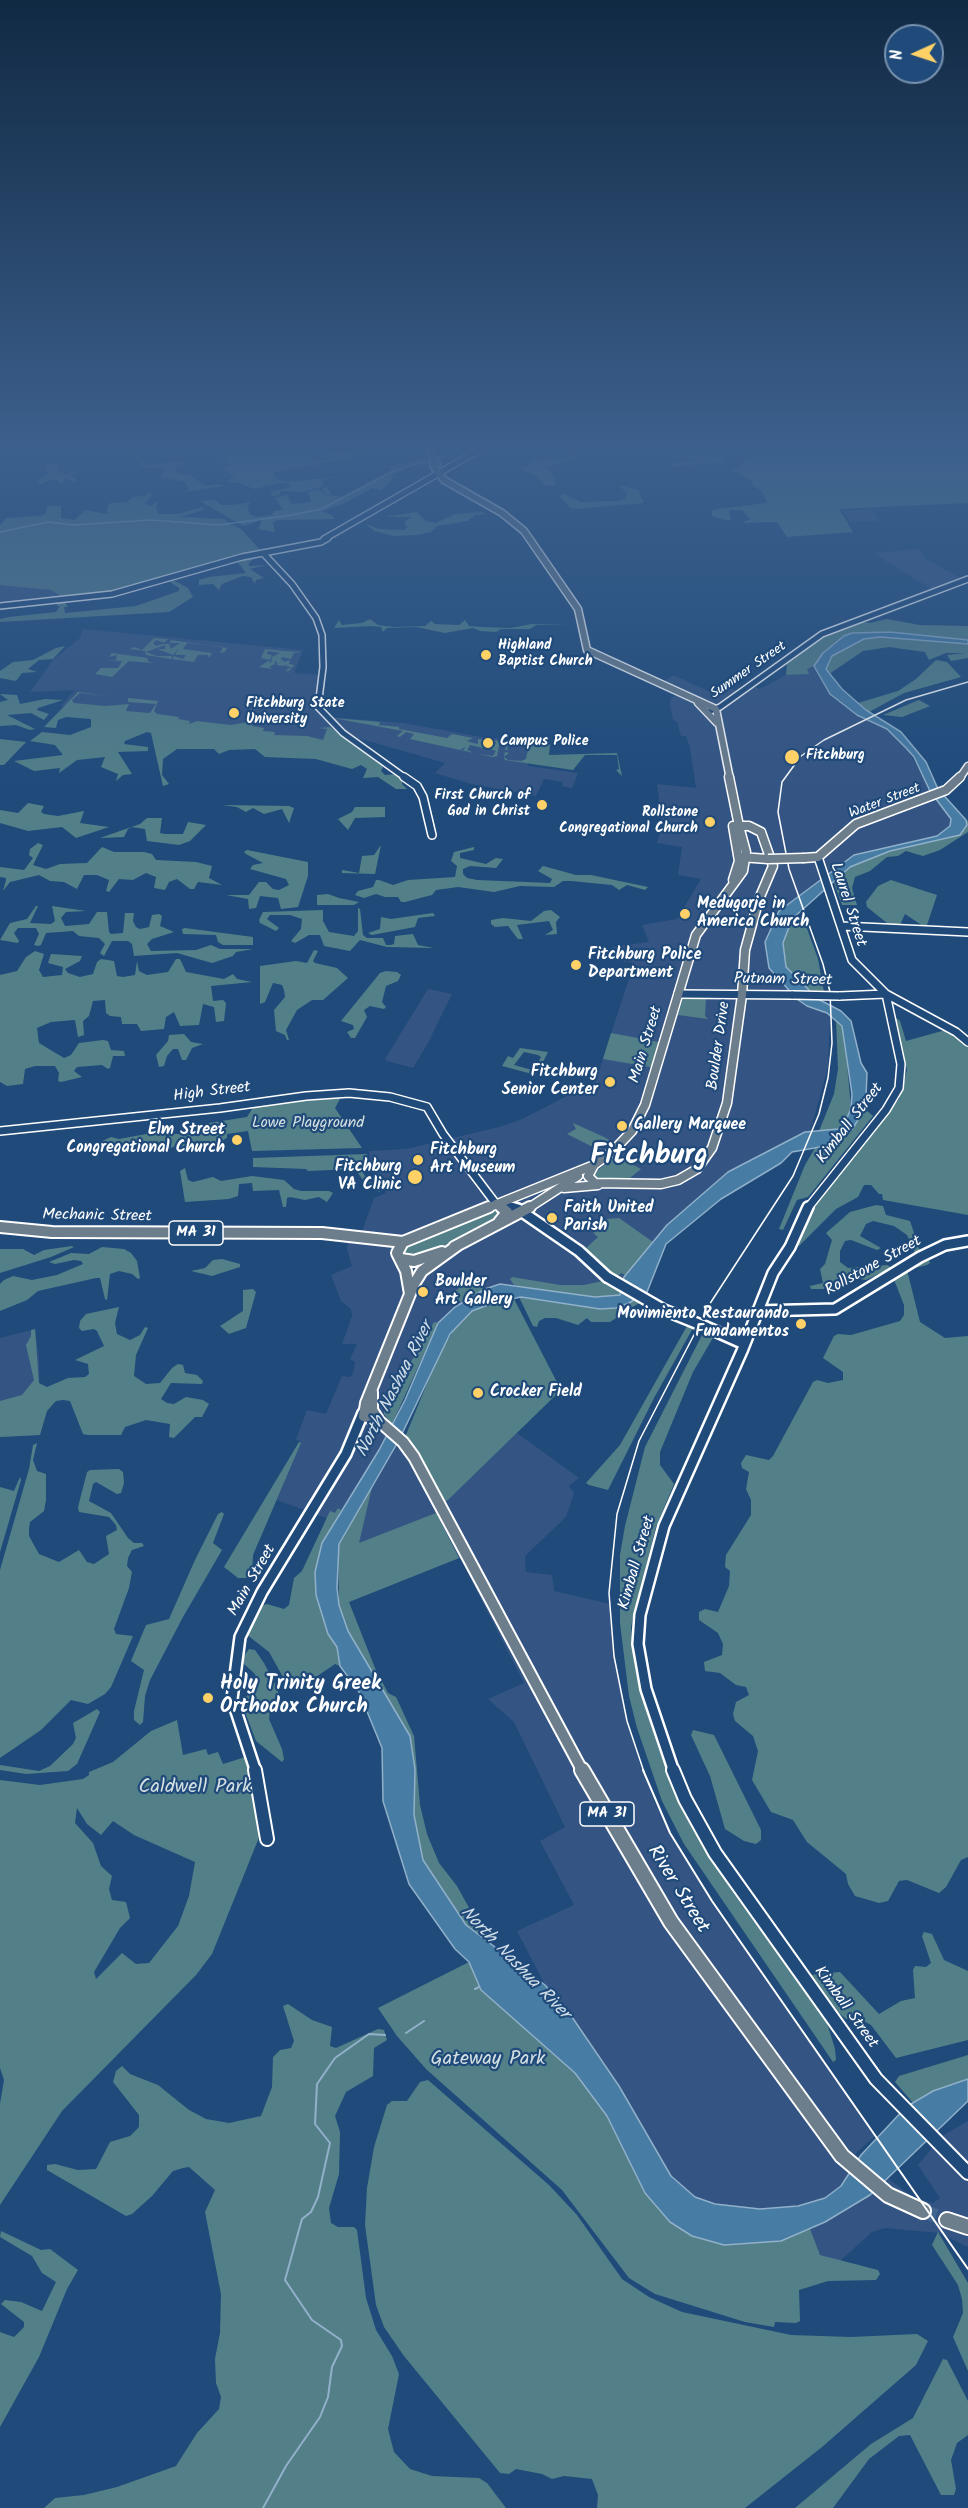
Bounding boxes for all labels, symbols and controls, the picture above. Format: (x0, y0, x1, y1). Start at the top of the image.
north arrow (884, 24, 944, 84)
text: N (885, 49, 910, 61)
place label: Highland Baptist Church (498, 639, 593, 672)
street label: Summer Street (708, 639, 790, 703)
marker: Highland Baptist Church (479, 648, 493, 662)
place label: Fitchburg State University (246, 697, 345, 730)
marker: Fitchburg State University (227, 706, 241, 720)
place label: Campus Police (500, 735, 589, 751)
marker: Campus Police (481, 736, 495, 750)
marker: Fitchburg (783, 748, 801, 766)
place label: Fitchburg (806, 749, 865, 765)
street label: Water Street (847, 781, 923, 823)
place label: First Church of God in Christ (434, 789, 530, 822)
marker: First Church of God in Christ (535, 798, 549, 812)
place label: Rollstone Congregational Church (559, 806, 698, 838)
marker: Rollstone Congregational Church (703, 815, 717, 829)
street label: Laurel Street (824, 860, 870, 950)
place label: Medugorje in America Church (697, 895, 809, 933)
marker: Medugorje in America Church (678, 907, 692, 921)
place label: Fitchburg Police Department (588, 946, 702, 984)
marker: Fitchburg Police Department (569, 958, 583, 972)
street label: Putnam Street (734, 971, 832, 991)
street label: Boulder Drive (704, 1000, 736, 1092)
street label: Main Street (626, 1004, 668, 1086)
place label: Fitchburg Senior Center (502, 1063, 598, 1101)
marker: Fitchburg Senior Center (603, 1075, 617, 1089)
street label: High Street (172, 1079, 252, 1107)
street label: Kimball Street (814, 1080, 888, 1168)
park label: Lowe Playground (252, 1114, 364, 1134)
place label: Gallery Marquee (634, 1116, 746, 1136)
marker: Gallery Marquee (615, 1119, 629, 1133)
place label: Elm Street Congregational Church (66, 1121, 225, 1159)
marker: Elm Street Congregational Church (230, 1133, 244, 1147)
place label: Fitchburg Art Museum (430, 1141, 515, 1179)
district label: Fitchburg (590, 1141, 708, 1175)
marker: Fitchburg Art Museum (411, 1153, 425, 1167)
place label: Fitchburg VA Clinic (335, 1158, 402, 1196)
marker: Fitchburg VA Clinic (406, 1168, 424, 1186)
place label: Faith United Parish (564, 1199, 654, 1237)
street label: Mechanic Street (42, 1206, 152, 1228)
marker: Faith United Parish (545, 1211, 559, 1225)
road number: MA 31 (169, 1221, 223, 1245)
street label: Rollstone Street (822, 1233, 926, 1301)
place label: Boulder Art Gallery (435, 1273, 512, 1311)
marker: Boulder Art Gallery (416, 1285, 430, 1299)
place label: Movimiento Restaurando Fundamentos (617, 1305, 789, 1343)
marker: Movimiento Restaurando Fundamentos (794, 1317, 808, 1331)
water label: North Nashua River (353, 1319, 439, 1461)
place label: Crocker Field (490, 1383, 582, 1403)
marker: Crocker Field (471, 1386, 485, 1400)
street label: Kimball Street (615, 1514, 661, 1612)
street label: Main Street (225, 1542, 281, 1620)
place label: Holy Trinity Greek Orthodox Church (220, 1674, 381, 1721)
marker: Holy Trinity Greek Orthodox Church (201, 1691, 215, 1705)
park label: Caldwell Park (139, 1777, 251, 1801)
road number: MA 31 (580, 1802, 634, 1826)
street label: River Street (641, 1842, 713, 1938)
water label: North Nashua River (455, 1903, 573, 2025)
street label: Kimball Street (809, 1963, 881, 2053)
park label: Gateway Park (431, 2049, 545, 2073)

